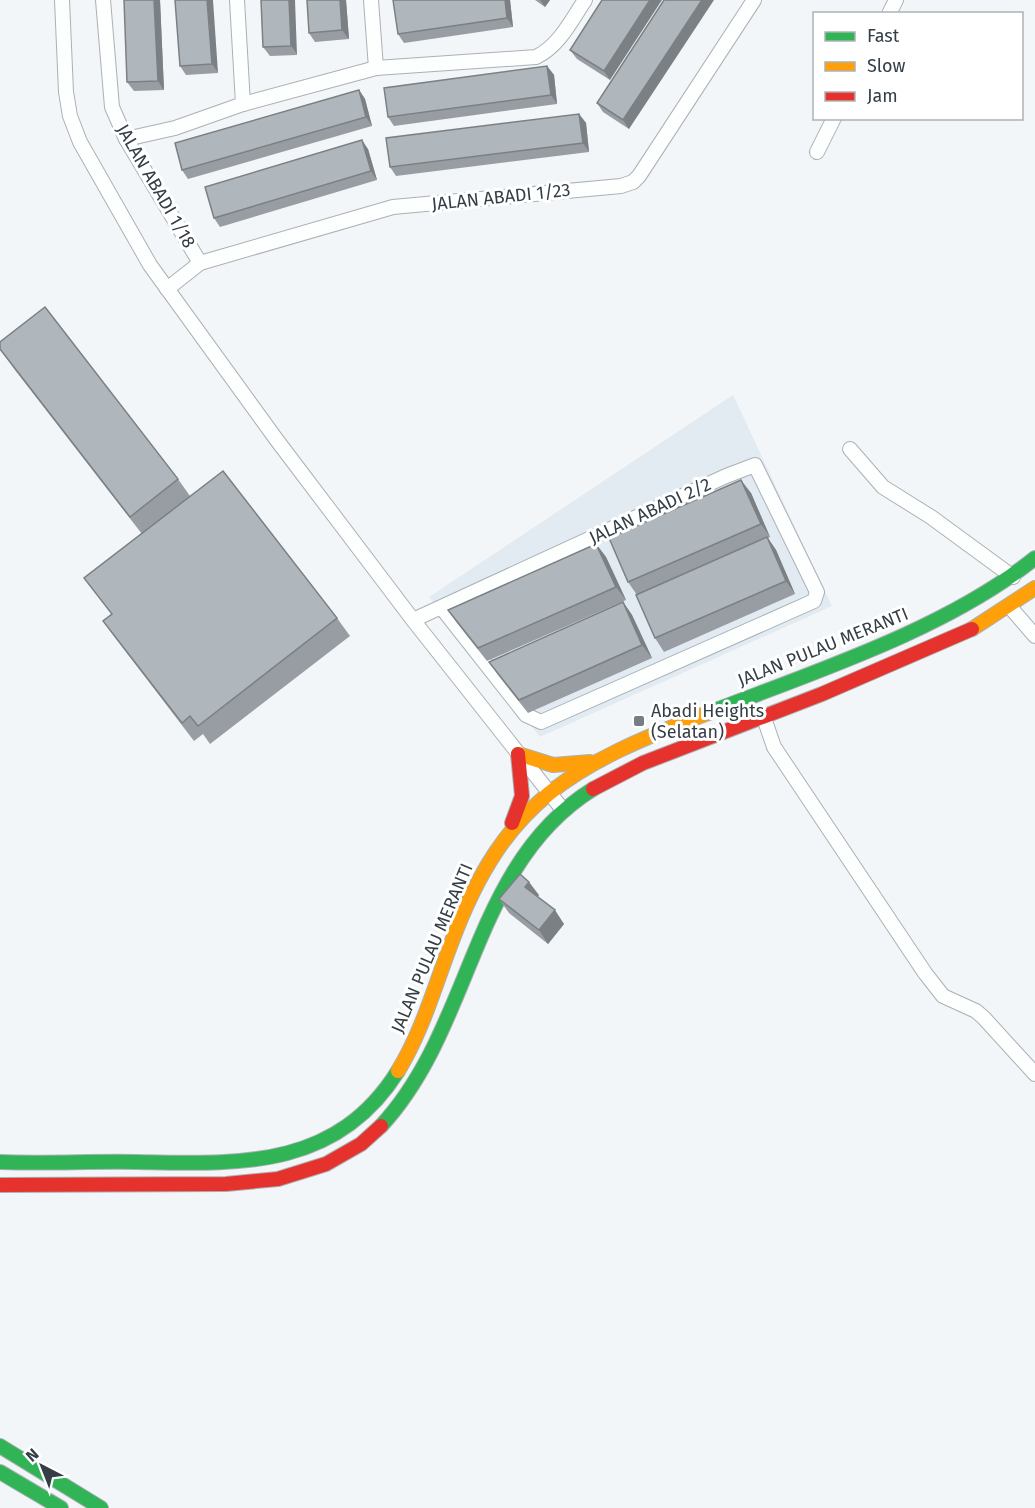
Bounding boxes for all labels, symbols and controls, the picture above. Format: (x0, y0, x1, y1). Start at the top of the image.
legend (813, 12, 1023, 120)
text: Fast (867, 25, 900, 47)
text: Slow (867, 55, 906, 77)
text: Jam (867, 85, 898, 107)
street label: JALAN ABADI 1/18 (112, 120, 200, 252)
street label: JALAN ABADI 1/23 (430, 179, 572, 215)
street label: JALAN ABADI 2/2 (586, 473, 714, 549)
street label: JALAN PULAU MERANTI (734, 603, 912, 691)
place label: Abadi Heights (Selatan) (651, 700, 764, 743)
marker: Abadi Heights (Selatan) (632, 714, 646, 728)
street label: JALAN PULAU MERANTI (386, 860, 478, 1036)
north arrow (12, 1436, 72, 1496)
text: N (22, 1445, 43, 1466)

